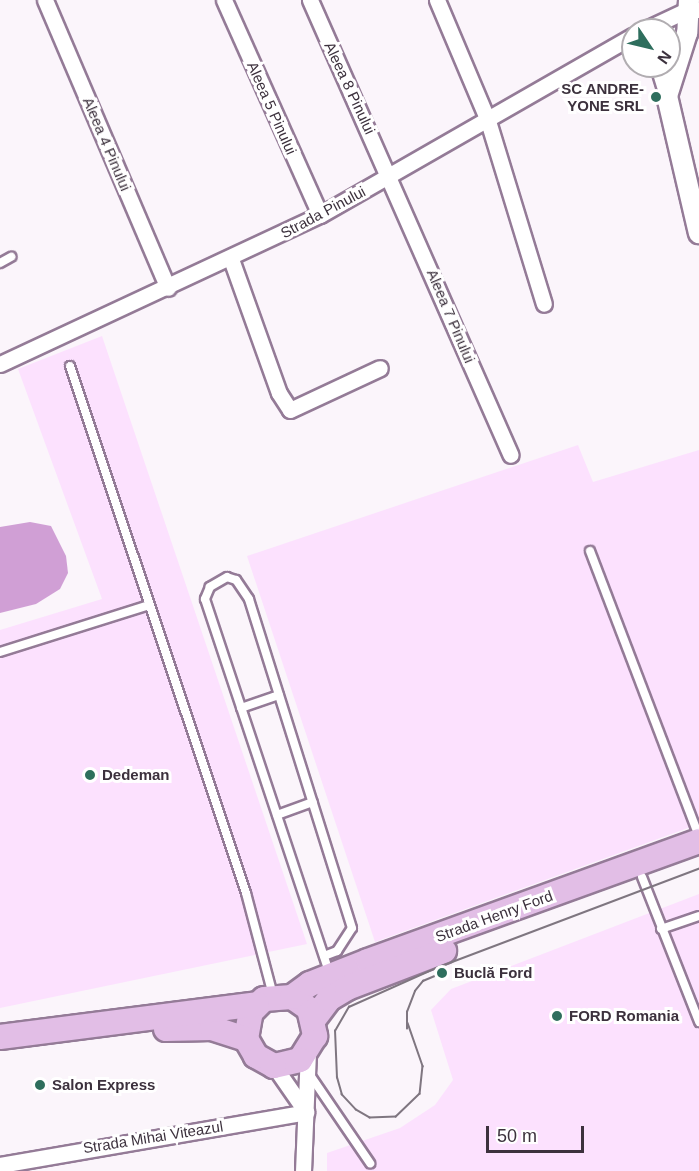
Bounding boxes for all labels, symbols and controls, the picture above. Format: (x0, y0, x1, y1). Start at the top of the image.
north arrow (621, 18, 681, 78)
street label: Aleea 8 Pinului (321, 39, 379, 137)
text: N (654, 48, 675, 67)
street label: Aleea 5 Pinului (243, 59, 301, 157)
place label: SC ANDRE- YONE SRL (561, 79, 644, 114)
marker: SC ANDRE- YONE SRL (649, 90, 663, 104)
street label: Aleea 4 Pinului (79, 94, 135, 194)
street label: Strada Pinului (278, 182, 368, 242)
street label: Aleea 7 Pinului (423, 266, 479, 366)
place label: Dedeman (102, 766, 170, 784)
marker: Dedeman (83, 768, 97, 782)
street label: Strada Henry Ford (433, 886, 555, 946)
place label: Buclă Ford (454, 964, 532, 982)
marker: Buclă Ford (435, 966, 449, 980)
place label: FORD Romania (569, 1007, 679, 1025)
marker: FORD Romania (550, 1009, 564, 1023)
place label: Salon Express (52, 1076, 155, 1094)
marker: Salon Express (33, 1078, 47, 1092)
scale bar (489, 1114, 586, 1152)
street label: Strada Mihai Viteazul (82, 1117, 224, 1157)
text: 50 m (497, 1126, 537, 1146)

